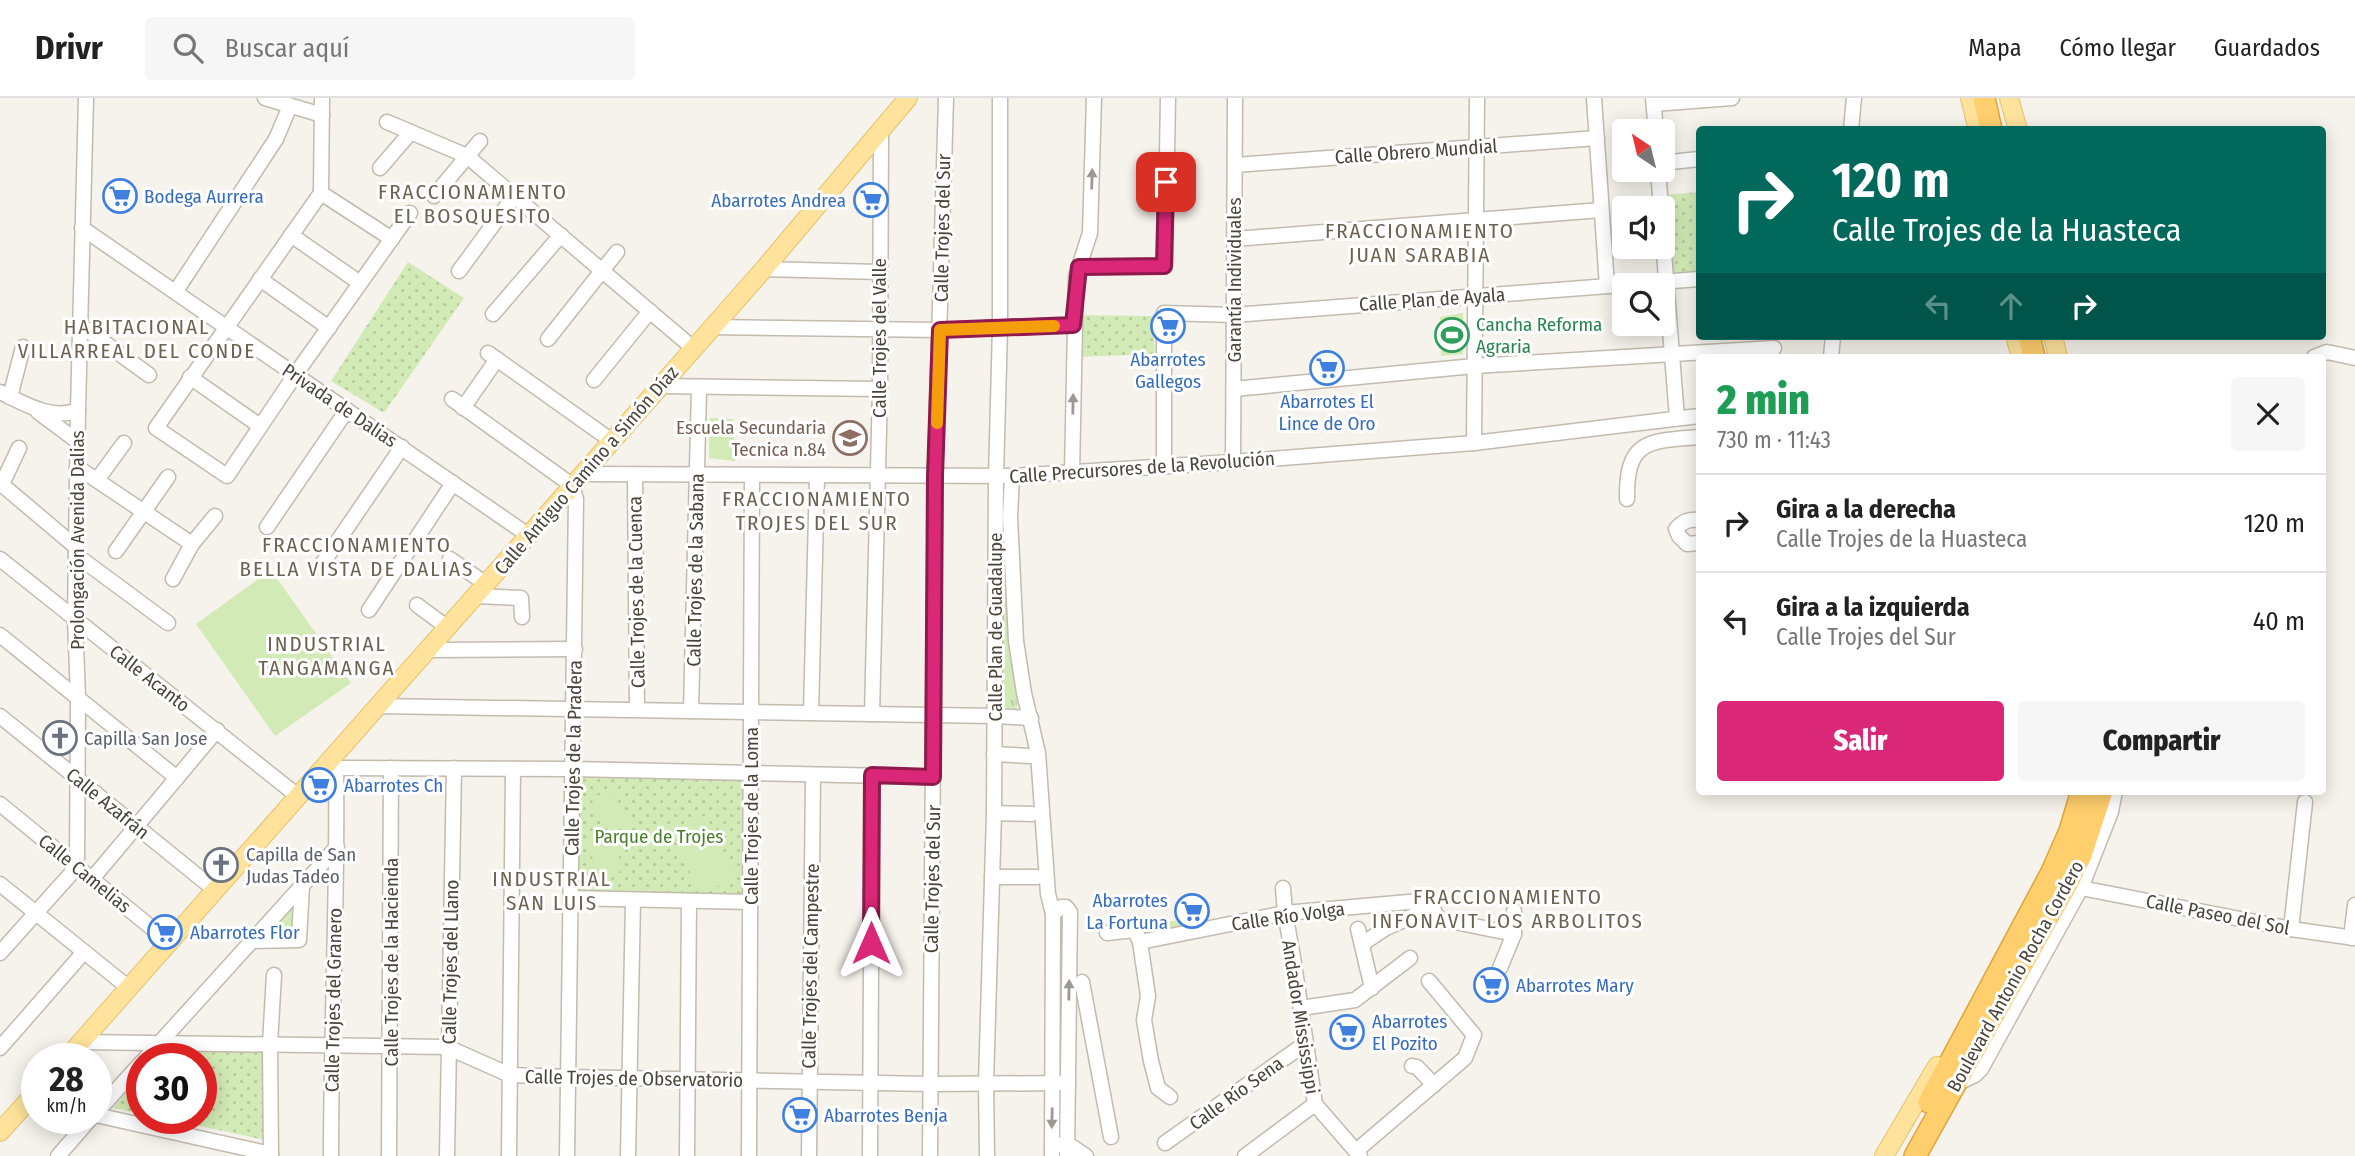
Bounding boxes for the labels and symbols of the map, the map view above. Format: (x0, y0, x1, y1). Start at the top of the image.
north arrow (1612, 119, 1675, 182)
street label: Calle Obrero Mundial (1334, 134, 1498, 169)
pin (1136, 152, 1196, 212)
street label: Calle Trojes del Sur (930, 153, 955, 302)
one-way arrow (1086, 167, 1097, 189)
supermarket icon: Bodega Aurrera (101, 177, 139, 215)
district label: FRACCIONAMIENTO EL BOSQUESITO (378, 179, 568, 229)
supermarket icon: Abarrotes Andrea (852, 181, 890, 219)
place label: Bodega Aurrera (144, 185, 264, 208)
place label: Abarrotes Andrea (711, 189, 846, 212)
street label: Garantía Individuales (1223, 197, 1246, 363)
district label: FRACCIONAMIENTO JUAN SARABIA (1325, 218, 1515, 268)
street label: Calle Trojes del Valle (868, 258, 891, 418)
street label: Calle Plan de Ayala (1358, 283, 1506, 316)
supermarket icon: Abarrotes Gallegos (1149, 307, 1187, 345)
place label: Cancha Reforma Agraria (1476, 313, 1602, 358)
district label: HABITACIONAL VILLARREAL DEL CONDE (18, 314, 256, 364)
sports icon: Cancha Reforma Agraria (1433, 316, 1471, 354)
place label: Abarrotes Gallegos (1130, 348, 1206, 393)
supermarket icon: Abarrotes El Lince de Oro (1308, 349, 1346, 387)
street label: Privada de Dalias (278, 359, 402, 452)
street label: Calle Antiguo Camino a Simón Díaz (489, 361, 684, 579)
place label: Abarrotes El Lince de Oro (1279, 390, 1375, 435)
one-way arrow (1067, 393, 1079, 415)
place label: Escuela Secundaria Tecnica n.84 (676, 416, 826, 461)
school or university icon: Escuela Secundaria Tecnica n.84 (831, 419, 869, 457)
street label: Prolongación Avenida Dalias (66, 430, 89, 650)
street label: Calle Precursores de la Revolución (1008, 447, 1276, 488)
street label: Calle Trojes de la Sabana (682, 473, 709, 667)
district label: FRACCIONAMIENTO TROJES DEL SUR (722, 486, 912, 536)
street label: Calle Trojes de la Cuenca (623, 496, 650, 688)
district label: FRACCIONAMIENTO BELLA VISTA DE DALIAS (239, 532, 475, 582)
street label: Calle Plan de Guadalupe (984, 533, 1007, 721)
district label: INDUSTRIAL TANGAMANGA (258, 631, 396, 681)
street label: Calle Acanto (105, 640, 194, 717)
street label: Calle Trojes de la Pradera (560, 660, 587, 856)
church icon: Capilla San Jose (41, 719, 79, 757)
place label: Capilla San Jose (84, 727, 207, 750)
street label: Calle Trojes de la Loma (740, 727, 763, 905)
street label: Calle Azafrán (62, 763, 154, 844)
supermarket icon: Abarrotes Ch (300, 766, 338, 804)
place label: Abarrotes Ch (344, 774, 443, 797)
street label: Calle Trojes del Sur (920, 804, 945, 953)
park label: Parque de Trojes (595, 825, 723, 848)
street label: Calle Camelias (34, 829, 136, 918)
place label: Capilla de San Judas Tadeo (246, 843, 356, 888)
church icon: Capilla de San Judas Tadeo (202, 846, 240, 884)
street label: Boulevard Antonio Rocha Cordero (1942, 857, 2089, 1096)
street label: Calle Trojes de la Hacienda (380, 858, 403, 1066)
street label: Calle Trojes del Campestre (797, 863, 824, 1069)
district label: INDUSTRIAL SAN LUIS (492, 866, 612, 916)
street label: Calle Trojes del Llano (438, 879, 463, 1045)
district label: FRACCIONAMIENTO INFONAVIT LOS ARBOLITOS (1372, 884, 1644, 934)
place label: Abarrotes La Fortuna (1086, 889, 1168, 934)
street label: Calle Paseo del Sol (2144, 889, 2292, 940)
supermarket icon: Abarrotes La Fortuna (1173, 892, 1211, 930)
street label: Calle Río Volga (1230, 897, 1346, 936)
position arrow (834, 906, 908, 980)
street label: Calle Trojes del Granero (320, 908, 347, 1092)
supermarket icon: Abarrotes Flor (146, 913, 184, 951)
place label: Abarrotes Flor (190, 921, 300, 944)
street label: Andador Mississippi (1277, 938, 1324, 1096)
supermarket icon: Abarrotes Mary (1472, 966, 1510, 1004)
place label: Abarrotes Mary (1516, 974, 1634, 997)
one-way arrow (1063, 979, 1075, 1001)
place label: Abarrotes El Pozito (1372, 1010, 1447, 1055)
supermarket icon: Abarrotes El Pozito (1328, 1013, 1366, 1051)
speed limit sign: 30 (126, 1043, 217, 1134)
street label: Calle Río Sena (1185, 1052, 1288, 1135)
street label: Calle Trojes de Observatorio (525, 1065, 743, 1092)
supermarket icon: Abarrotes Benja (781, 1096, 819, 1134)
place label: Abarrotes Benja (824, 1104, 948, 1127)
one-way arrow (1046, 1107, 1058, 1129)

